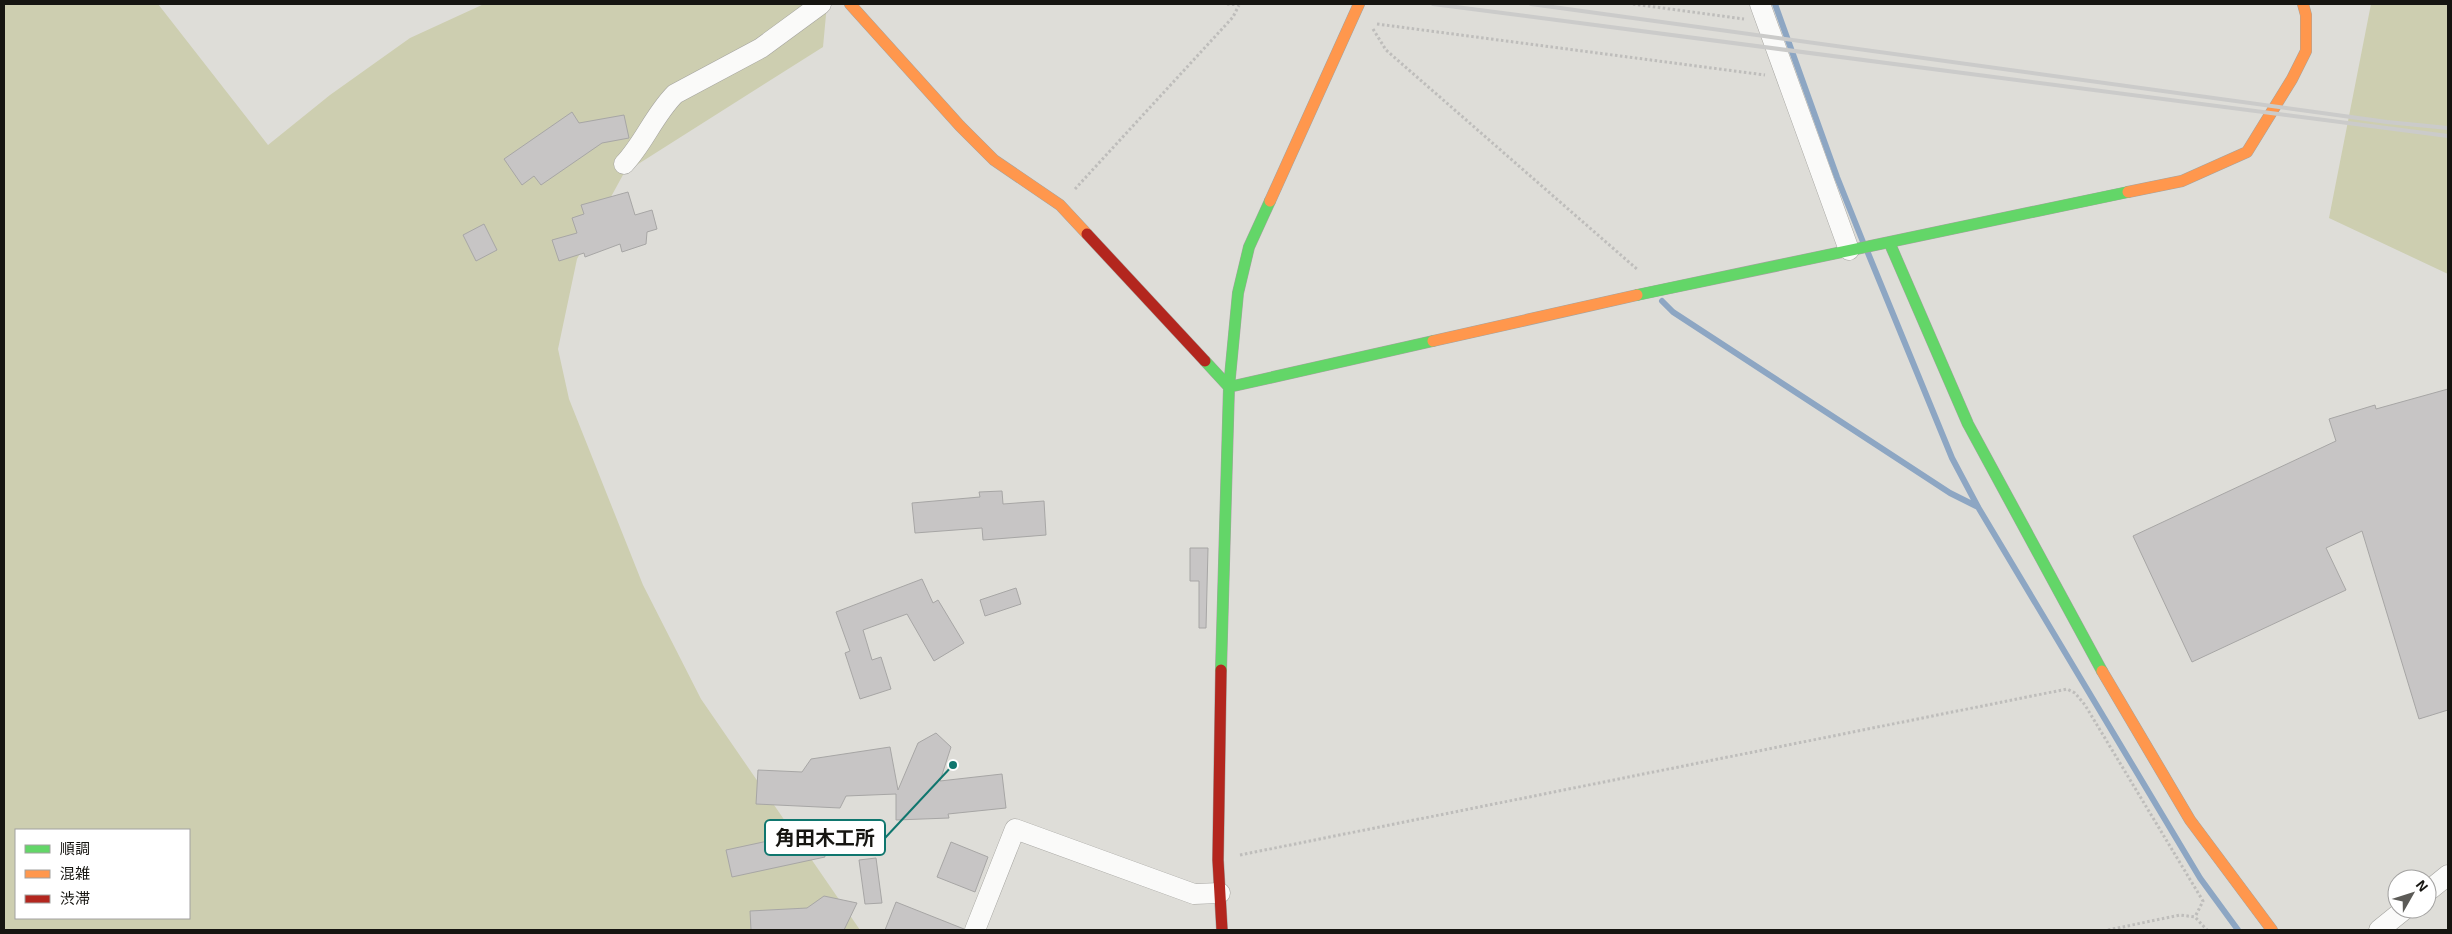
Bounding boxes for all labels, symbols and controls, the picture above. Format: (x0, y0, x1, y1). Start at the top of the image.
callout: 角田木工所 (765, 820, 885, 855)
text: 角田木工所 (775, 825, 875, 849)
legend (15, 829, 190, 919)
text: 順調 (60, 839, 90, 857)
text: 混雑 (60, 864, 90, 882)
north arrow (2387, 869, 2437, 919)
text: N (2413, 876, 2432, 895)
text: 渋滞 (60, 889, 90, 907)

